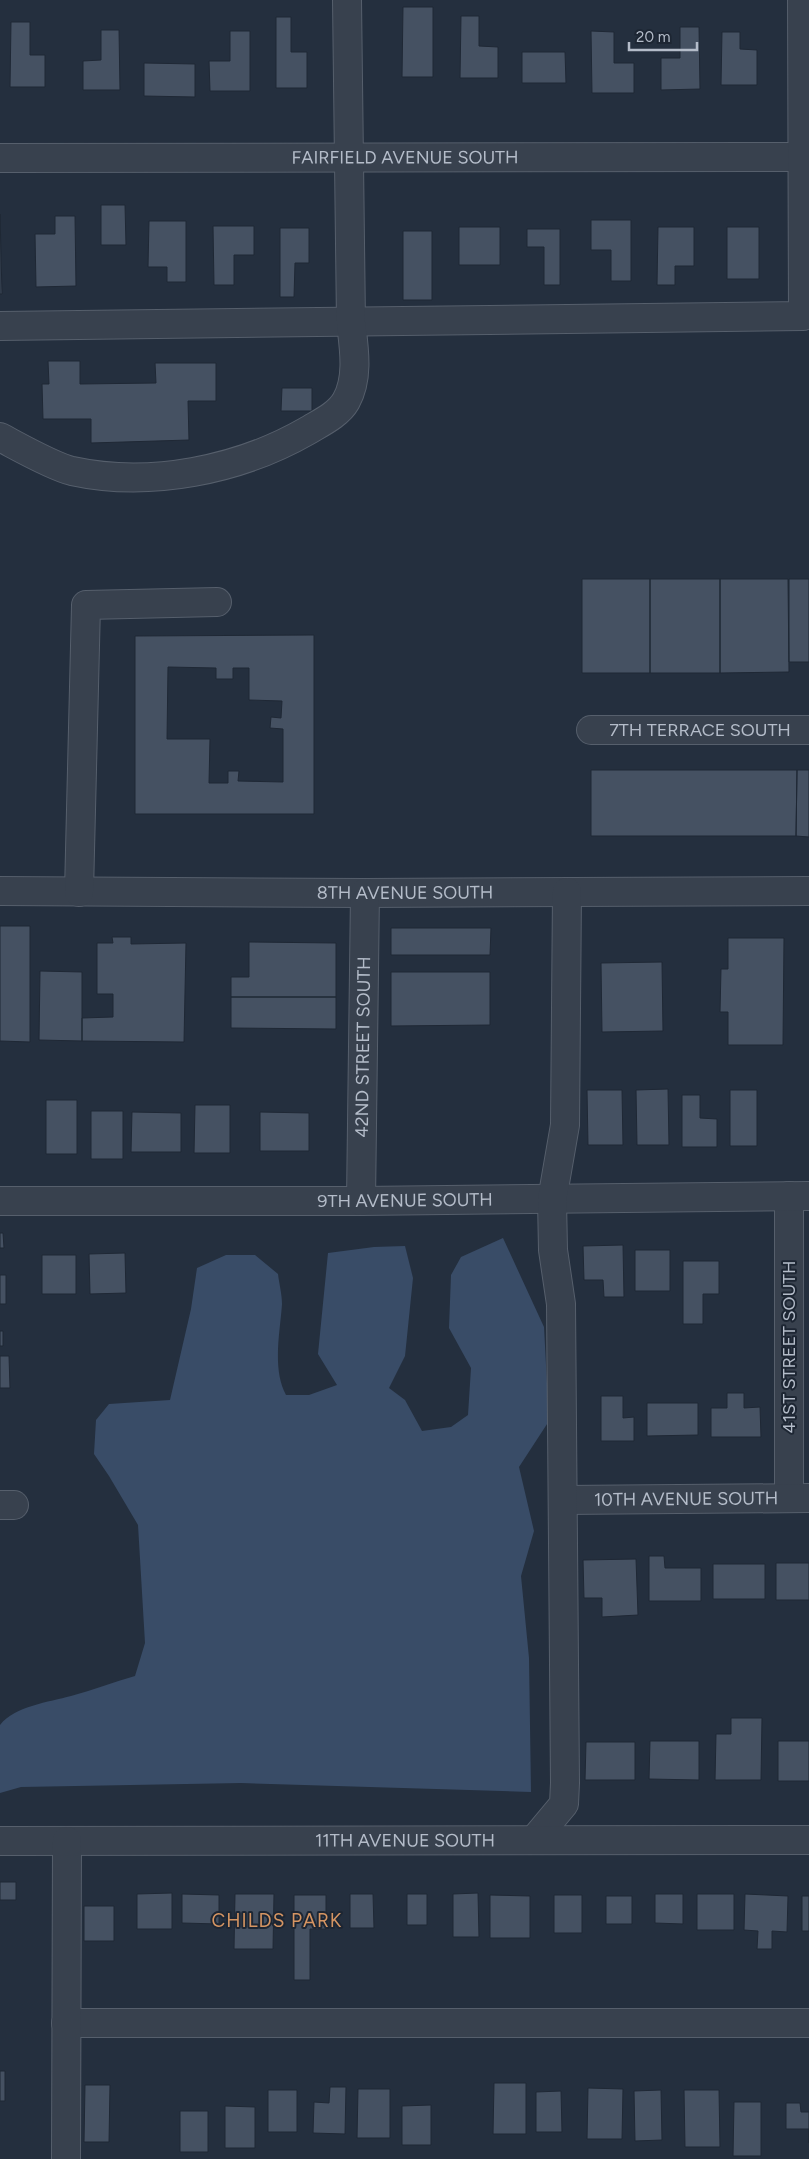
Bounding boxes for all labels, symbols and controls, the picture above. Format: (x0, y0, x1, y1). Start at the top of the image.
scale bar (629, 20, 696, 52)
text: 20 m (636, 28, 670, 46)
street label: FAIRFIELD AVENUE SOUTH (291, 146, 519, 169)
street label: 7TH TERRACE SOUTH (609, 719, 791, 741)
street label: 8TH AVENUE SOUTH (317, 881, 493, 904)
street label: 42ND STREET SOUTH (351, 956, 375, 1138)
street label: 9TH AVENUE SOUTH (317, 1189, 493, 1212)
street label: 41ST STREET SOUTH (778, 1260, 800, 1434)
street label: 10TH AVENUE SOUTH (594, 1487, 778, 1511)
street label: 11TH AVENUE SOUTH (315, 1829, 495, 1852)
district label: CHILDS PARK (212, 1909, 342, 1932)

